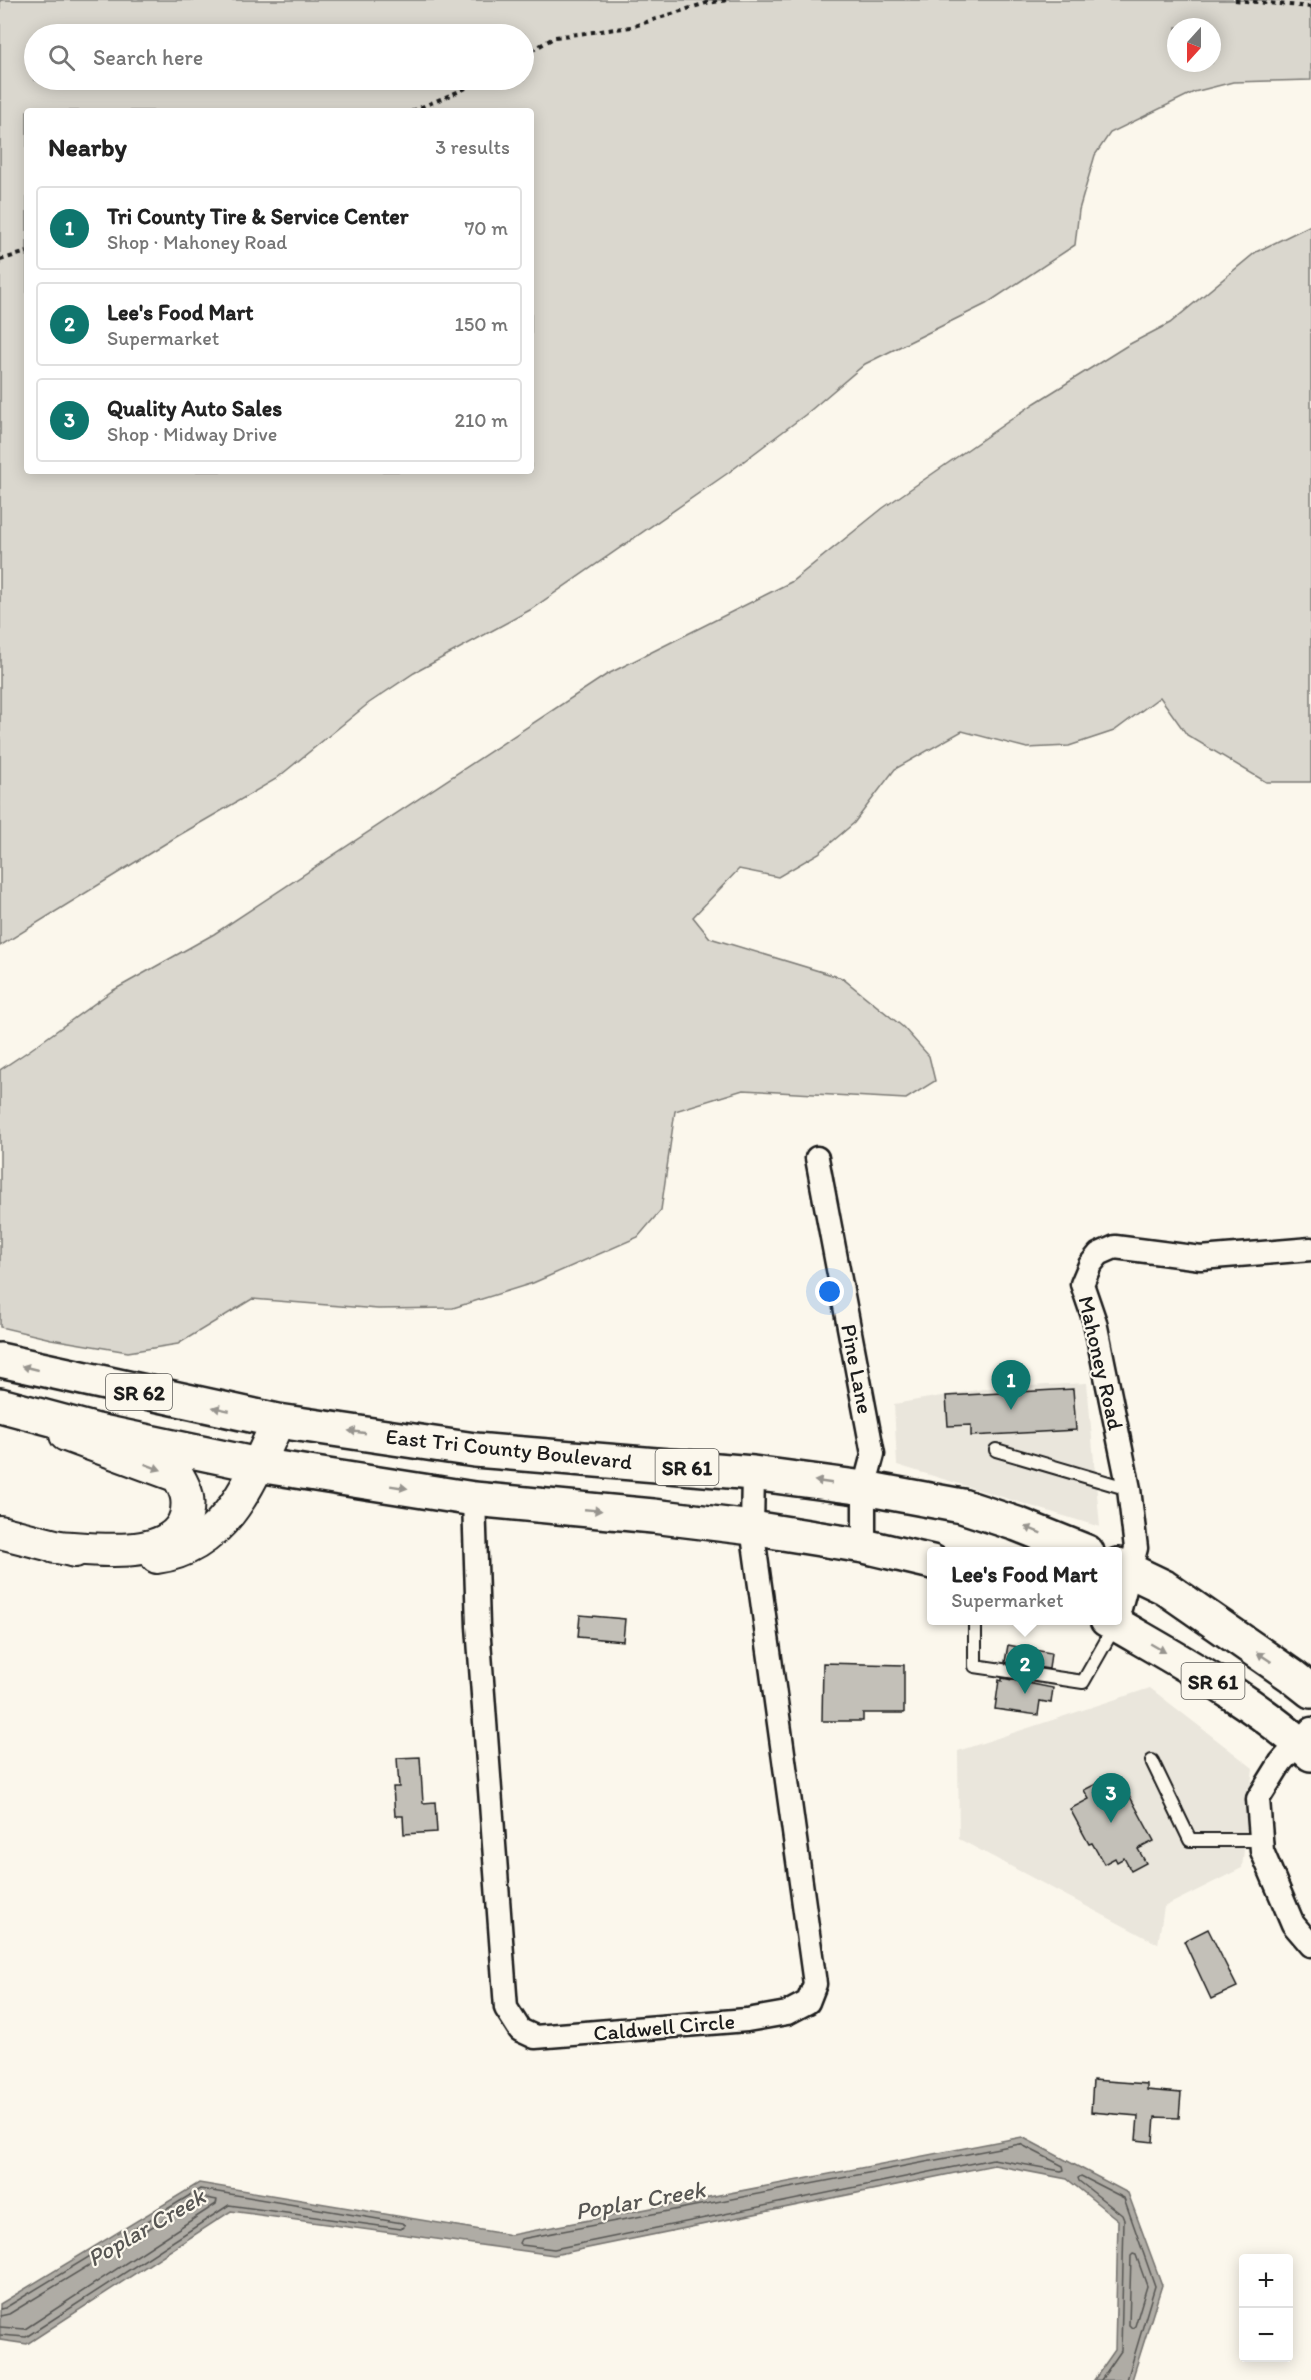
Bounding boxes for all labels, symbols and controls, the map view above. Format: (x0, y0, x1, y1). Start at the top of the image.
north arrow (1167, 18, 1221, 72)
search box (24, 24, 534, 90)
icon: search (45, 41, 78, 74)
text: Search here (93, 44, 203, 71)
text: Nearby (48, 131, 127, 163)
text: 3 results (435, 135, 510, 159)
text: Tri County Tire & Service Center (107, 203, 409, 230)
text: 1 (65, 216, 74, 240)
text: 70 m (464, 216, 508, 240)
text: Shop · Mahoney Road (107, 230, 287, 254)
text: Lee's Food Mart (107, 299, 253, 326)
text: 2 (64, 312, 75, 336)
text: 150 m (455, 312, 508, 336)
text: Supermarket (107, 326, 219, 350)
text: Quality Auto Sales (107, 395, 282, 422)
text: 3 (64, 408, 75, 432)
text: 210 m (455, 408, 508, 432)
text: Shop · Midway Drive (107, 422, 277, 446)
your location (815, 1277, 844, 1306)
street label: Mahoney Road (1072, 1293, 1130, 1433)
street label: Pine Lane (835, 1322, 879, 1416)
pin: 1 (992, 1360, 1030, 1410)
one-way arrow (21, 1363, 40, 1373)
road number: SR 62 (106, 1374, 172, 1410)
one-way arrow (212, 1404, 230, 1414)
street label: East Tri County Boulevard (384, 1423, 634, 1475)
one-way arrow (348, 1428, 367, 1437)
road number: SR 61 (656, 1449, 718, 1485)
one-way arrow (145, 1463, 163, 1473)
one-way arrow (813, 1477, 832, 1487)
one-way arrow (390, 1483, 409, 1492)
one-way arrow (583, 1505, 602, 1515)
one-way arrow (1023, 1525, 1041, 1535)
popup (927, 1547, 1122, 1625)
text: Lee's Food Mart (951, 1561, 1098, 1588)
text: Supermarket (951, 1588, 1064, 1612)
one-way arrow (1150, 1643, 1166, 1654)
pin: 2 (1006, 1644, 1044, 1694)
one-way arrow (1256, 1652, 1272, 1663)
road number: SR 61 (1182, 1663, 1244, 1699)
pin: 3 (1092, 1774, 1130, 1823)
street label: Caldwell Circle (592, 2007, 736, 2047)
water label: Poplar Creek (573, 2174, 709, 2226)
water label: Poplar Creek (82, 2181, 212, 2272)
map controls (1239, 2254, 1293, 2362)
button: + (1239, 2254, 1293, 2308)
button: − (1239, 2308, 1293, 2362)

